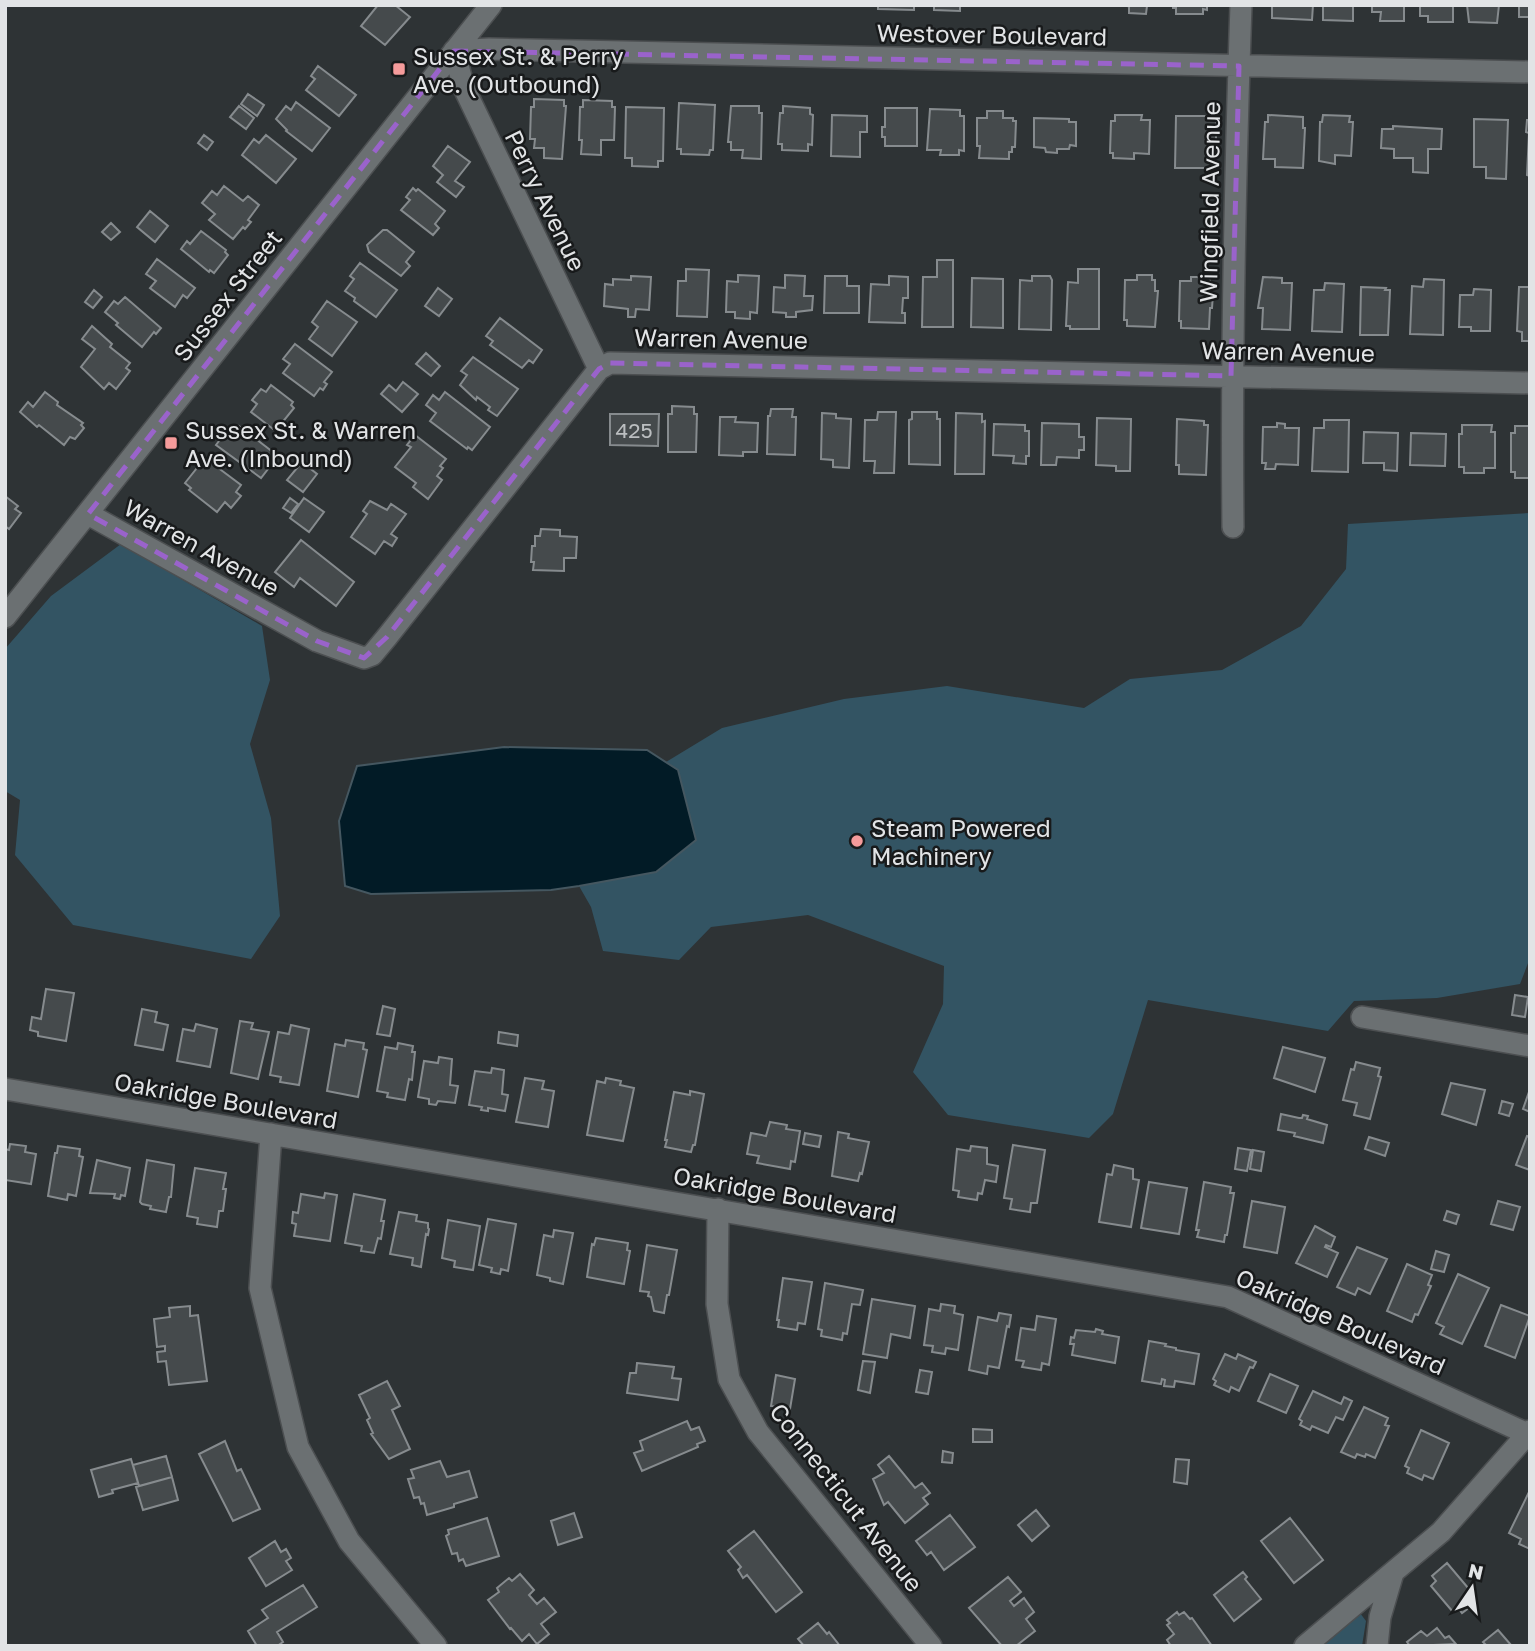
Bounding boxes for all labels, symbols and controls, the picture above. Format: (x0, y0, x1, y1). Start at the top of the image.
street label: Westover Boulevard (876, 17, 1108, 51)
place label: Sussex St. & Perry Ave. (Outbound) (413, 41, 624, 98)
marker: Sussex St. & Perry Ave. (Outbound) (391, 61, 407, 77)
street label: Wingfield Avenue (1193, 101, 1225, 303)
street label: Perry Avenue (499, 125, 593, 275)
street label: Sussex Street (167, 223, 287, 367)
street label: Warren Avenue (634, 322, 808, 354)
street label: Warren Avenue (1201, 335, 1375, 367)
place label: Sussex St. & Warren Ave. (Inbound) (185, 415, 416, 472)
house number: 425 (615, 417, 653, 443)
marker: Sussex St. & Warren Ave. (Inbound) (163, 435, 179, 451)
street label: Warren Avenue (119, 492, 285, 602)
place label: Steam Powered Machinery (871, 813, 1051, 870)
marker: Steam Powered Machinery (849, 833, 865, 849)
street label: Oakridge Boulevard (112, 1066, 340, 1134)
street label: Oakridge Boulevard (671, 1160, 899, 1228)
street label: Oakridge Boulevard (1232, 1262, 1450, 1380)
street label: Connecticut Avenue (764, 1397, 930, 1597)
north arrow (1437, 1553, 1507, 1623)
text: N (1466, 1558, 1486, 1584)

